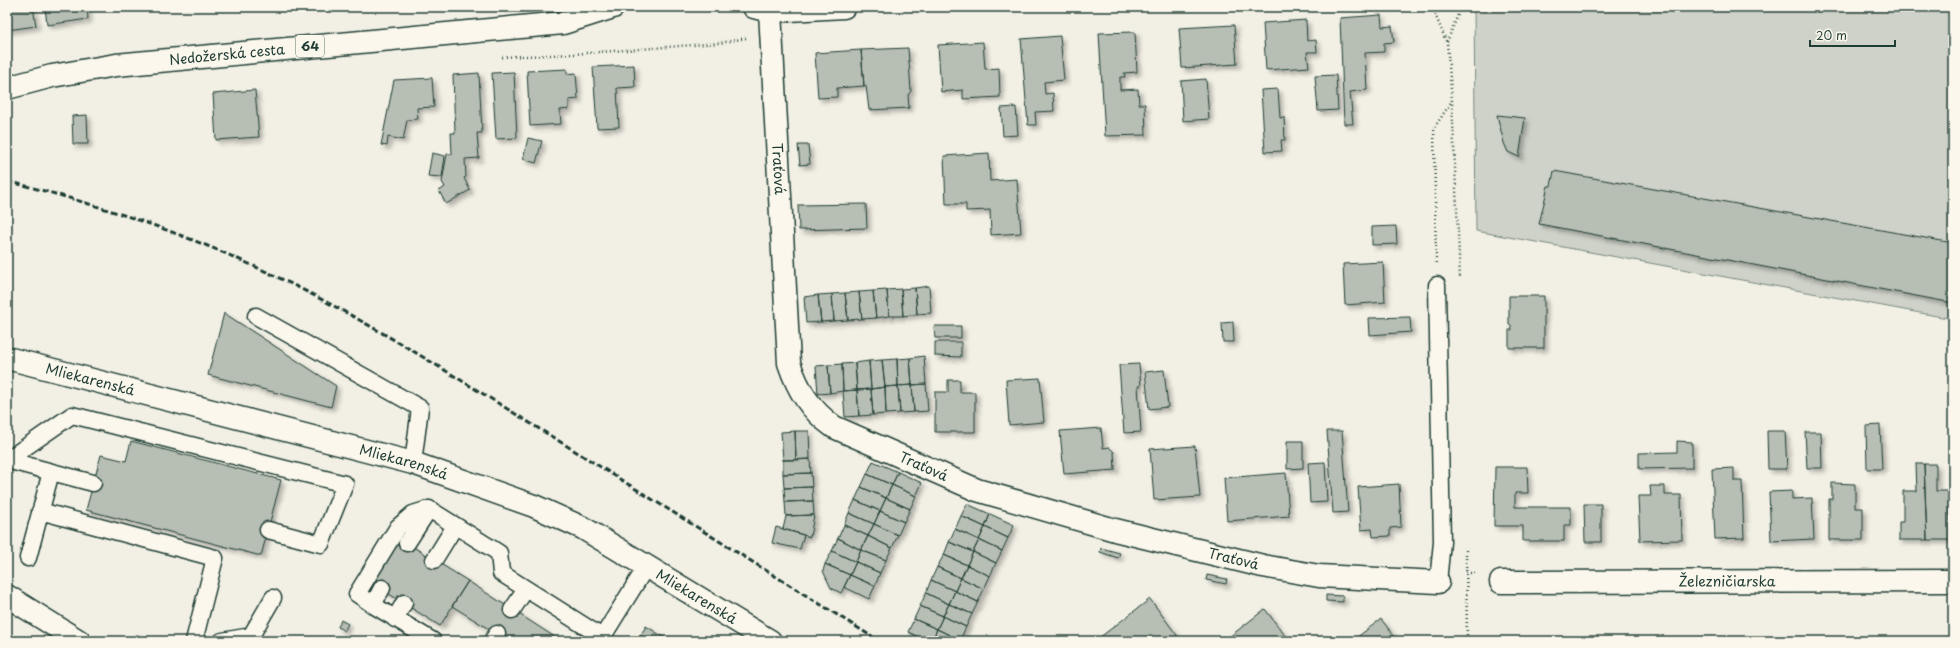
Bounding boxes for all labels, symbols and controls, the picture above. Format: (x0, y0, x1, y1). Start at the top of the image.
scale bar (1810, 22, 1895, 48)
text: 20 m (1816, 26, 1847, 44)
road number: 64 (296, 35, 324, 57)
street label: Nedožerská cesta (168, 38, 286, 70)
street label: Traťová (767, 142, 791, 195)
street label: Mliekarenská (44, 357, 137, 401)
street label: Mliekarenská (357, 439, 451, 485)
street label: Traťová (896, 446, 952, 486)
street label: Traťová (1206, 542, 1261, 575)
street label: Mliekarenská (652, 564, 741, 629)
street label: Železničiarska (1678, 570, 1776, 592)

